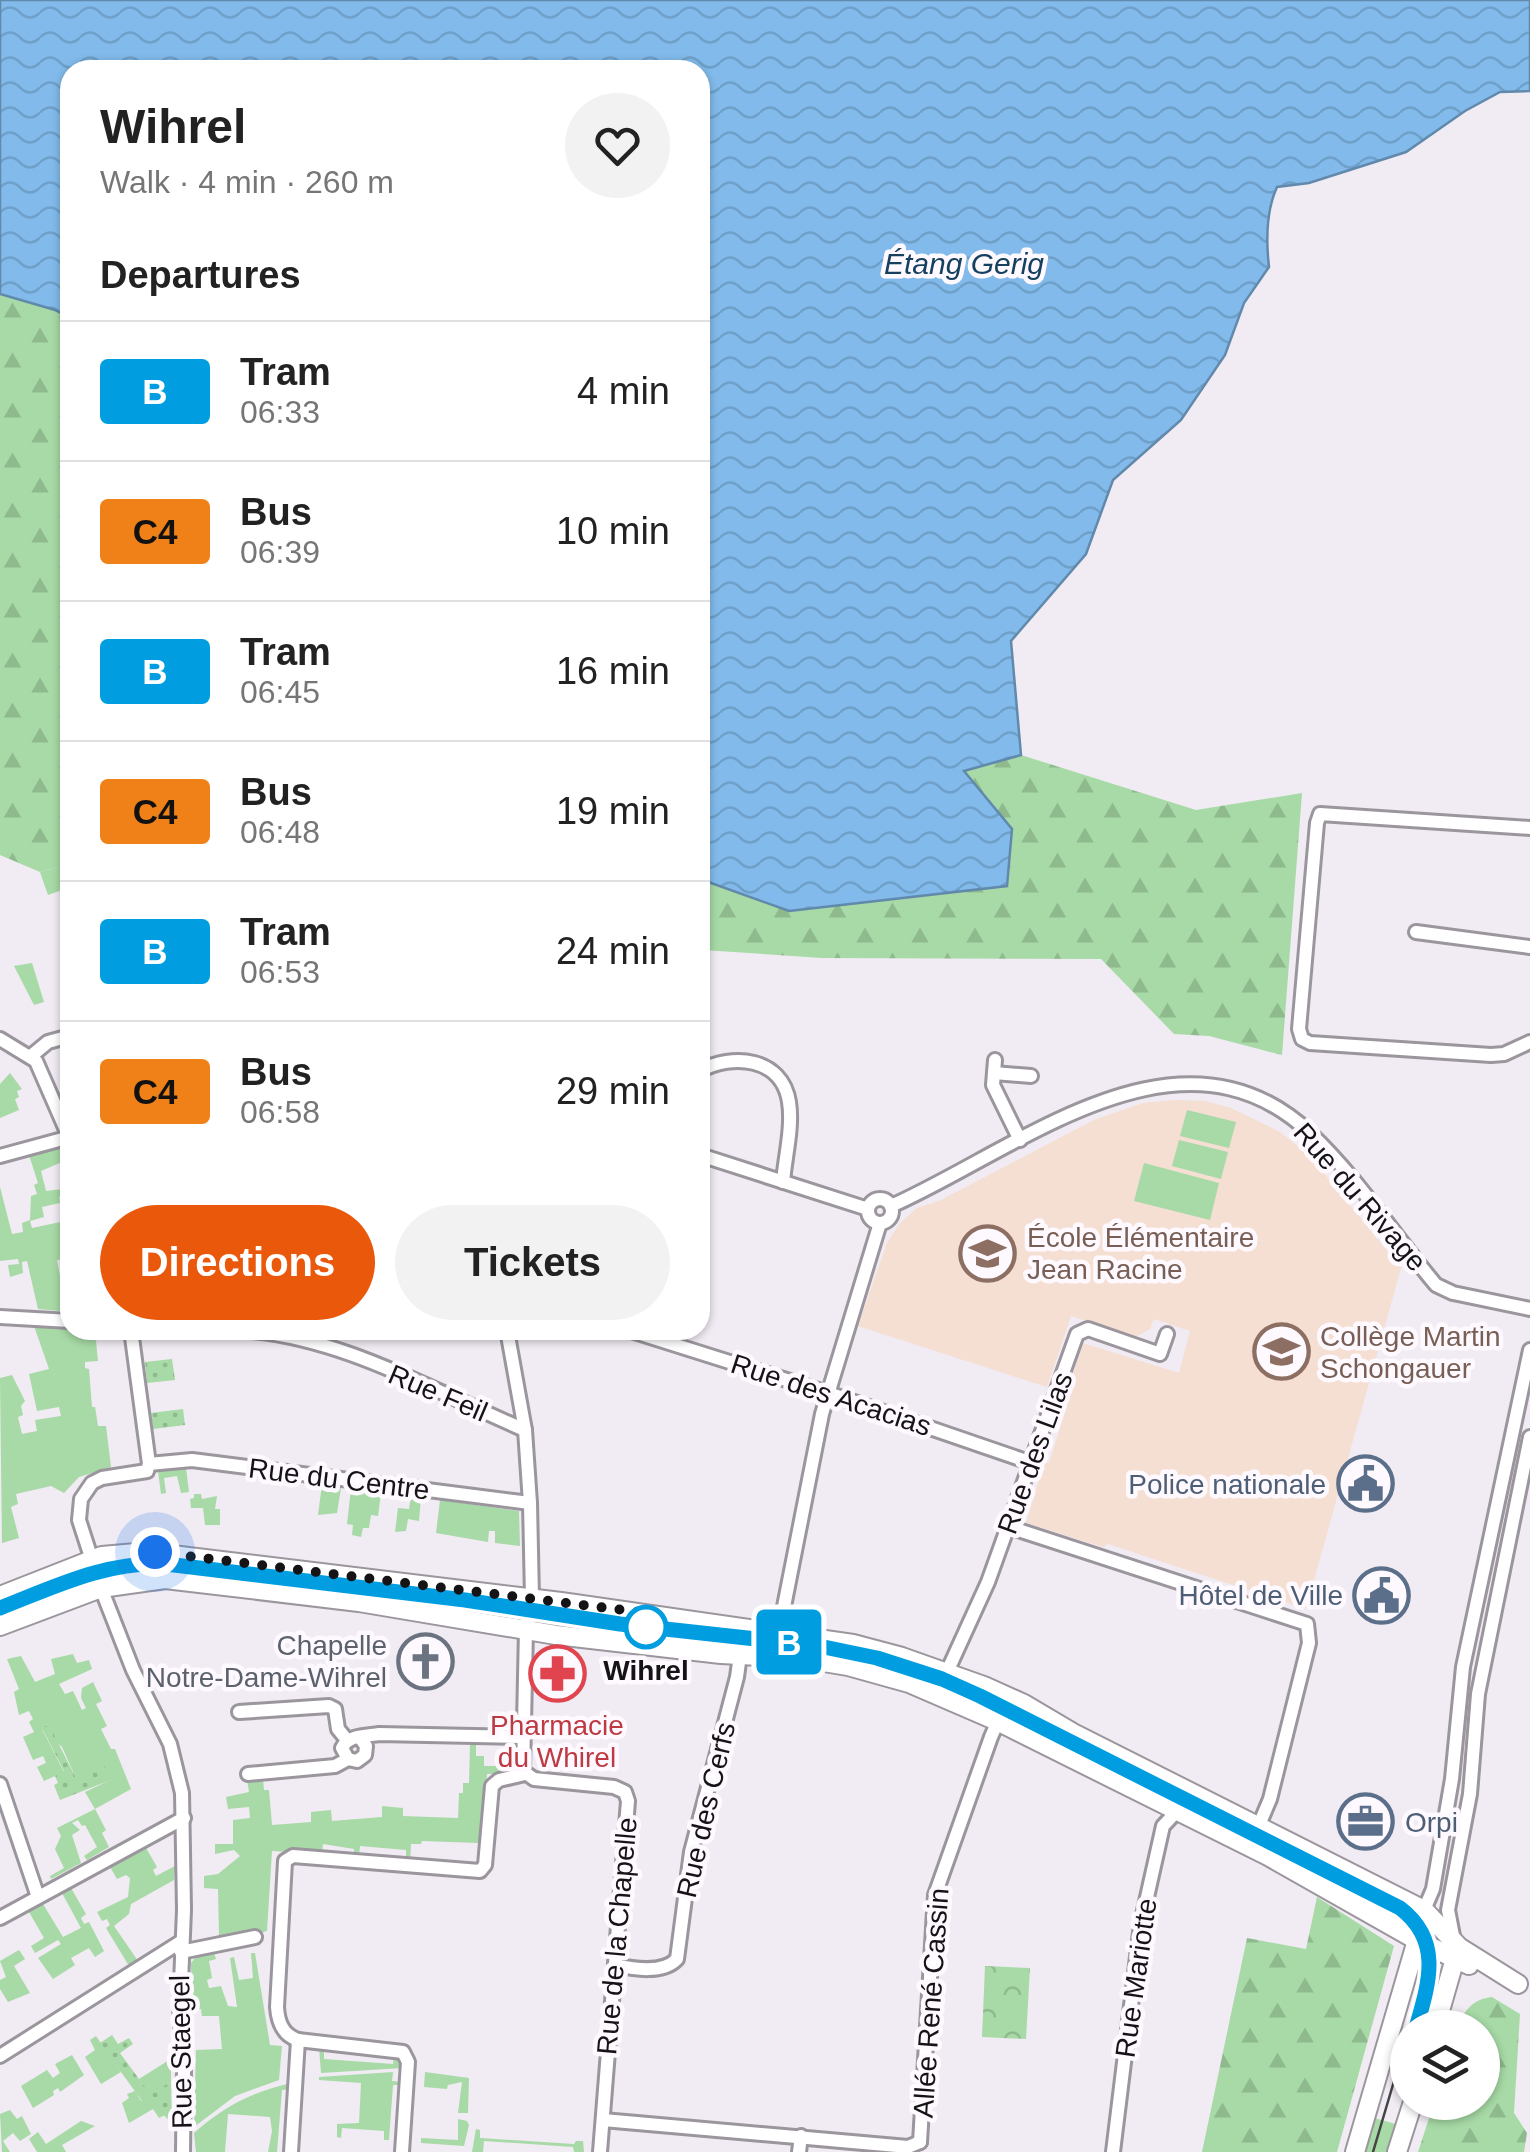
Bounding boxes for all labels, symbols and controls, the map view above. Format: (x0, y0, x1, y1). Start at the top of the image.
button: heart (565, 93, 670, 198)
text: Wihrel (100, 100, 246, 153)
text: Walk · 4 min · 260 m (100, 164, 394, 200)
water label: Étang Gerig (884, 247, 1044, 280)
text: Departures (100, 254, 301, 296)
text: Tram (240, 351, 331, 393)
text: 4 min (577, 370, 670, 412)
text: B (142, 372, 168, 411)
text: 06:33 (240, 394, 320, 430)
text: Bus (240, 491, 312, 533)
text: 10 min (556, 510, 670, 552)
text: C4 (133, 512, 177, 551)
text: 06:39 (240, 534, 320, 570)
text: Tram (240, 631, 331, 673)
text: 16 min (556, 650, 670, 692)
text: B (142, 652, 168, 691)
text: 06:45 (240, 674, 320, 710)
text: Bus (240, 771, 312, 813)
text: 19 min (556, 790, 670, 832)
text: C4 (133, 792, 177, 831)
text: 06:48 (240, 814, 320, 850)
text: Tram (240, 911, 331, 953)
text: 24 min (556, 930, 670, 972)
text: B (142, 932, 168, 971)
text: 06:53 (240, 954, 320, 990)
text: Bus (240, 1051, 312, 1093)
text: 29 min (556, 1070, 670, 1112)
text: C4 (133, 1072, 177, 1111)
text: 06:58 (240, 1094, 320, 1130)
street label: Rue du Rivage (1288, 1117, 1432, 1277)
button: Directions (100, 1205, 375, 1320)
button: Tickets (395, 1205, 670, 1320)
place label: École Élémentaire Jean Racine (1027, 1222, 1254, 1285)
school or university icon: École Élémentaire Jean Racine (958, 1223, 1018, 1283)
place label: Collège Martin Schongauer (1320, 1321, 1501, 1384)
school or university icon: Collège Martin Schongauer (1251, 1322, 1311, 1382)
street label: Rue des Acacias (727, 1348, 935, 1442)
street label: Rue Feil (384, 1358, 492, 1428)
street label: Rue des Lilas (991, 1368, 1079, 1538)
street label: Rue du Centre (247, 1453, 431, 1505)
public building icon: Police nationale (1335, 1454, 1395, 1514)
place label: Police nationale (1128, 1469, 1326, 1500)
your location (130, 1527, 180, 1577)
public building icon: Hôtel de Ville (1352, 1565, 1412, 1625)
place label: Hôtel de Ville (1179, 1580, 1343, 1611)
marker: Wihrel (625, 1606, 667, 1648)
line badge: B (756, 1610, 822, 1674)
text: B (776, 1623, 802, 1662)
place label: Chapelle Notre-Dame-Wihrel (146, 1630, 387, 1693)
church icon: Chapelle Notre-Dame-Wihrel (396, 1631, 456, 1691)
pharmacy icon: Pharmacie du Whirel (527, 1644, 587, 1704)
place label: Wihrel (603, 1655, 689, 1686)
place label: Pharmacie du Whirel (490, 1710, 624, 1773)
street label: Rue des Cerfs (671, 1719, 741, 1901)
office icon: Orpi (1336, 1792, 1396, 1852)
place label: Orpi (1405, 1807, 1458, 1838)
street label: Rue de la Chapelle (591, 1816, 643, 2056)
street label: Allée René Cassin (908, 1887, 954, 2119)
street label: Rue Mariotte (1109, 1896, 1163, 2060)
street label: Rue Staegel (164, 1975, 198, 2129)
map controls (1390, 2010, 1500, 2120)
button: layers (1390, 2010, 1500, 2120)

